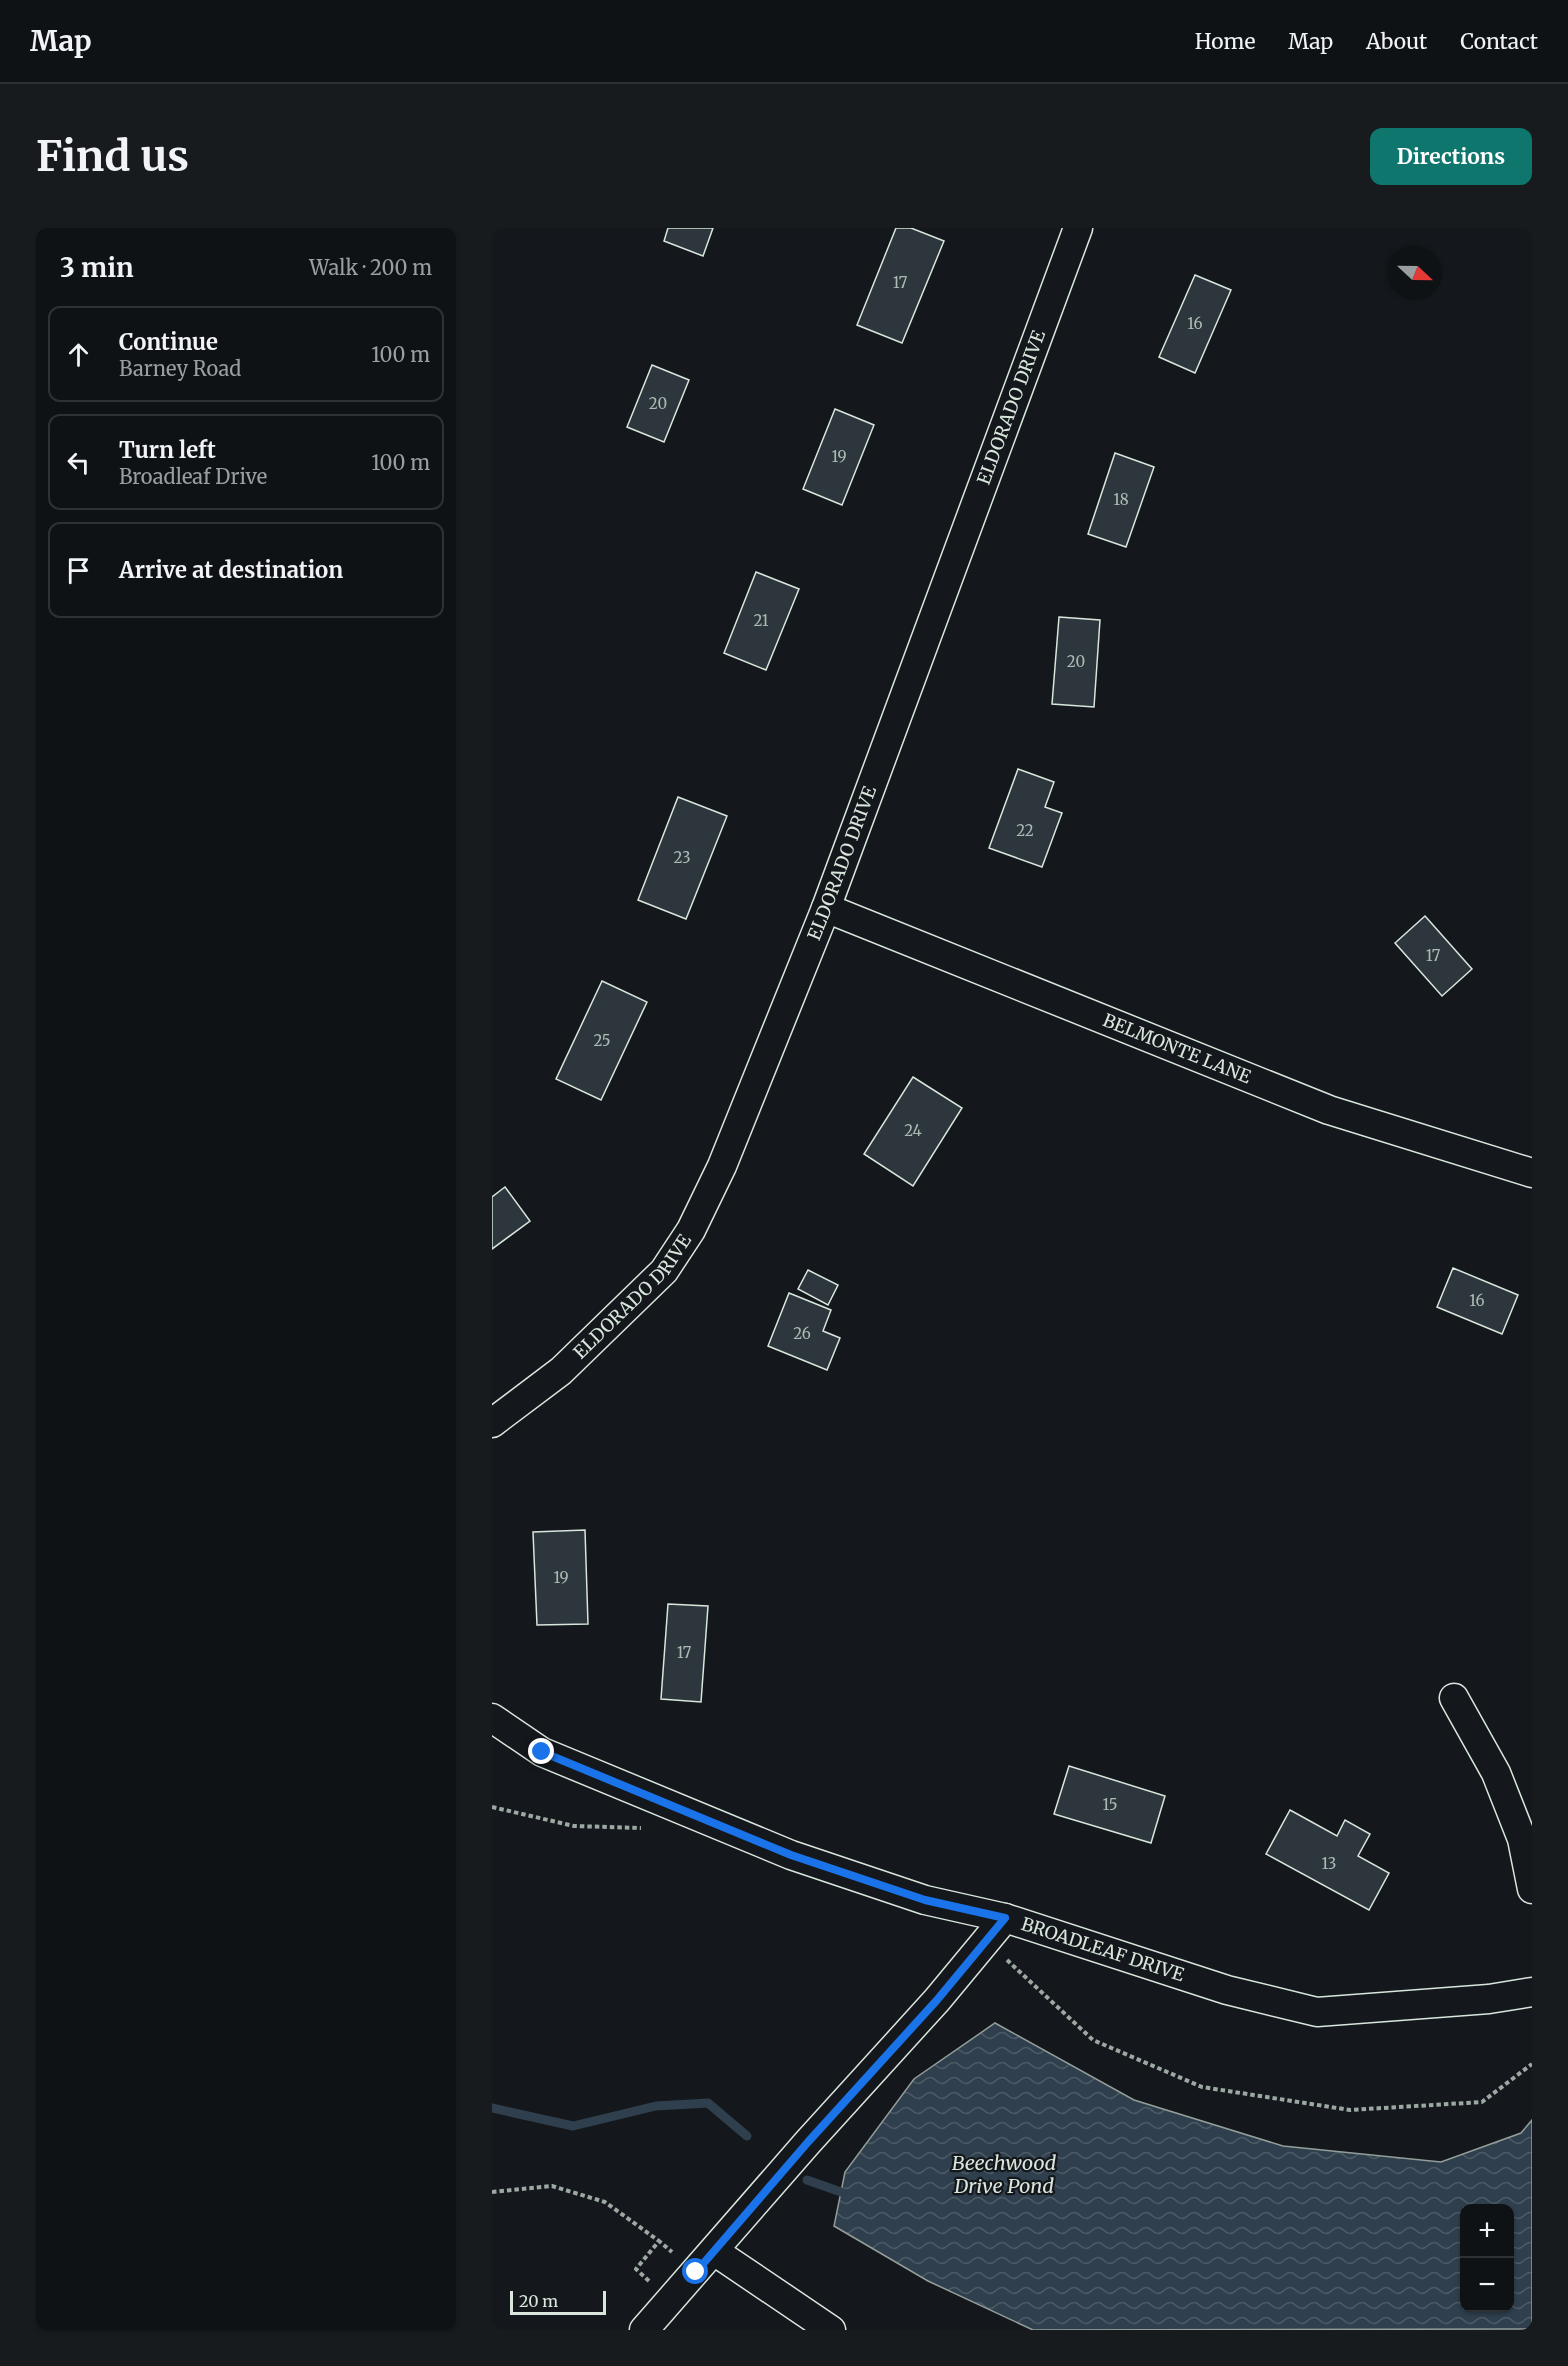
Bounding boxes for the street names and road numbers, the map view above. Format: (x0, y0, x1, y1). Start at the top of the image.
street label: ELDORADO DRIVE (972, 326, 1050, 488)
street label: ELDORADO DRIVE (802, 782, 881, 943)
street label: BELMONTE LANE (1100, 1008, 1255, 1089)
street label: ELDORADO DRIVE (568, 1229, 696, 1363)
street label: BROADLEAF DRIVE (1019, 1912, 1188, 1987)

